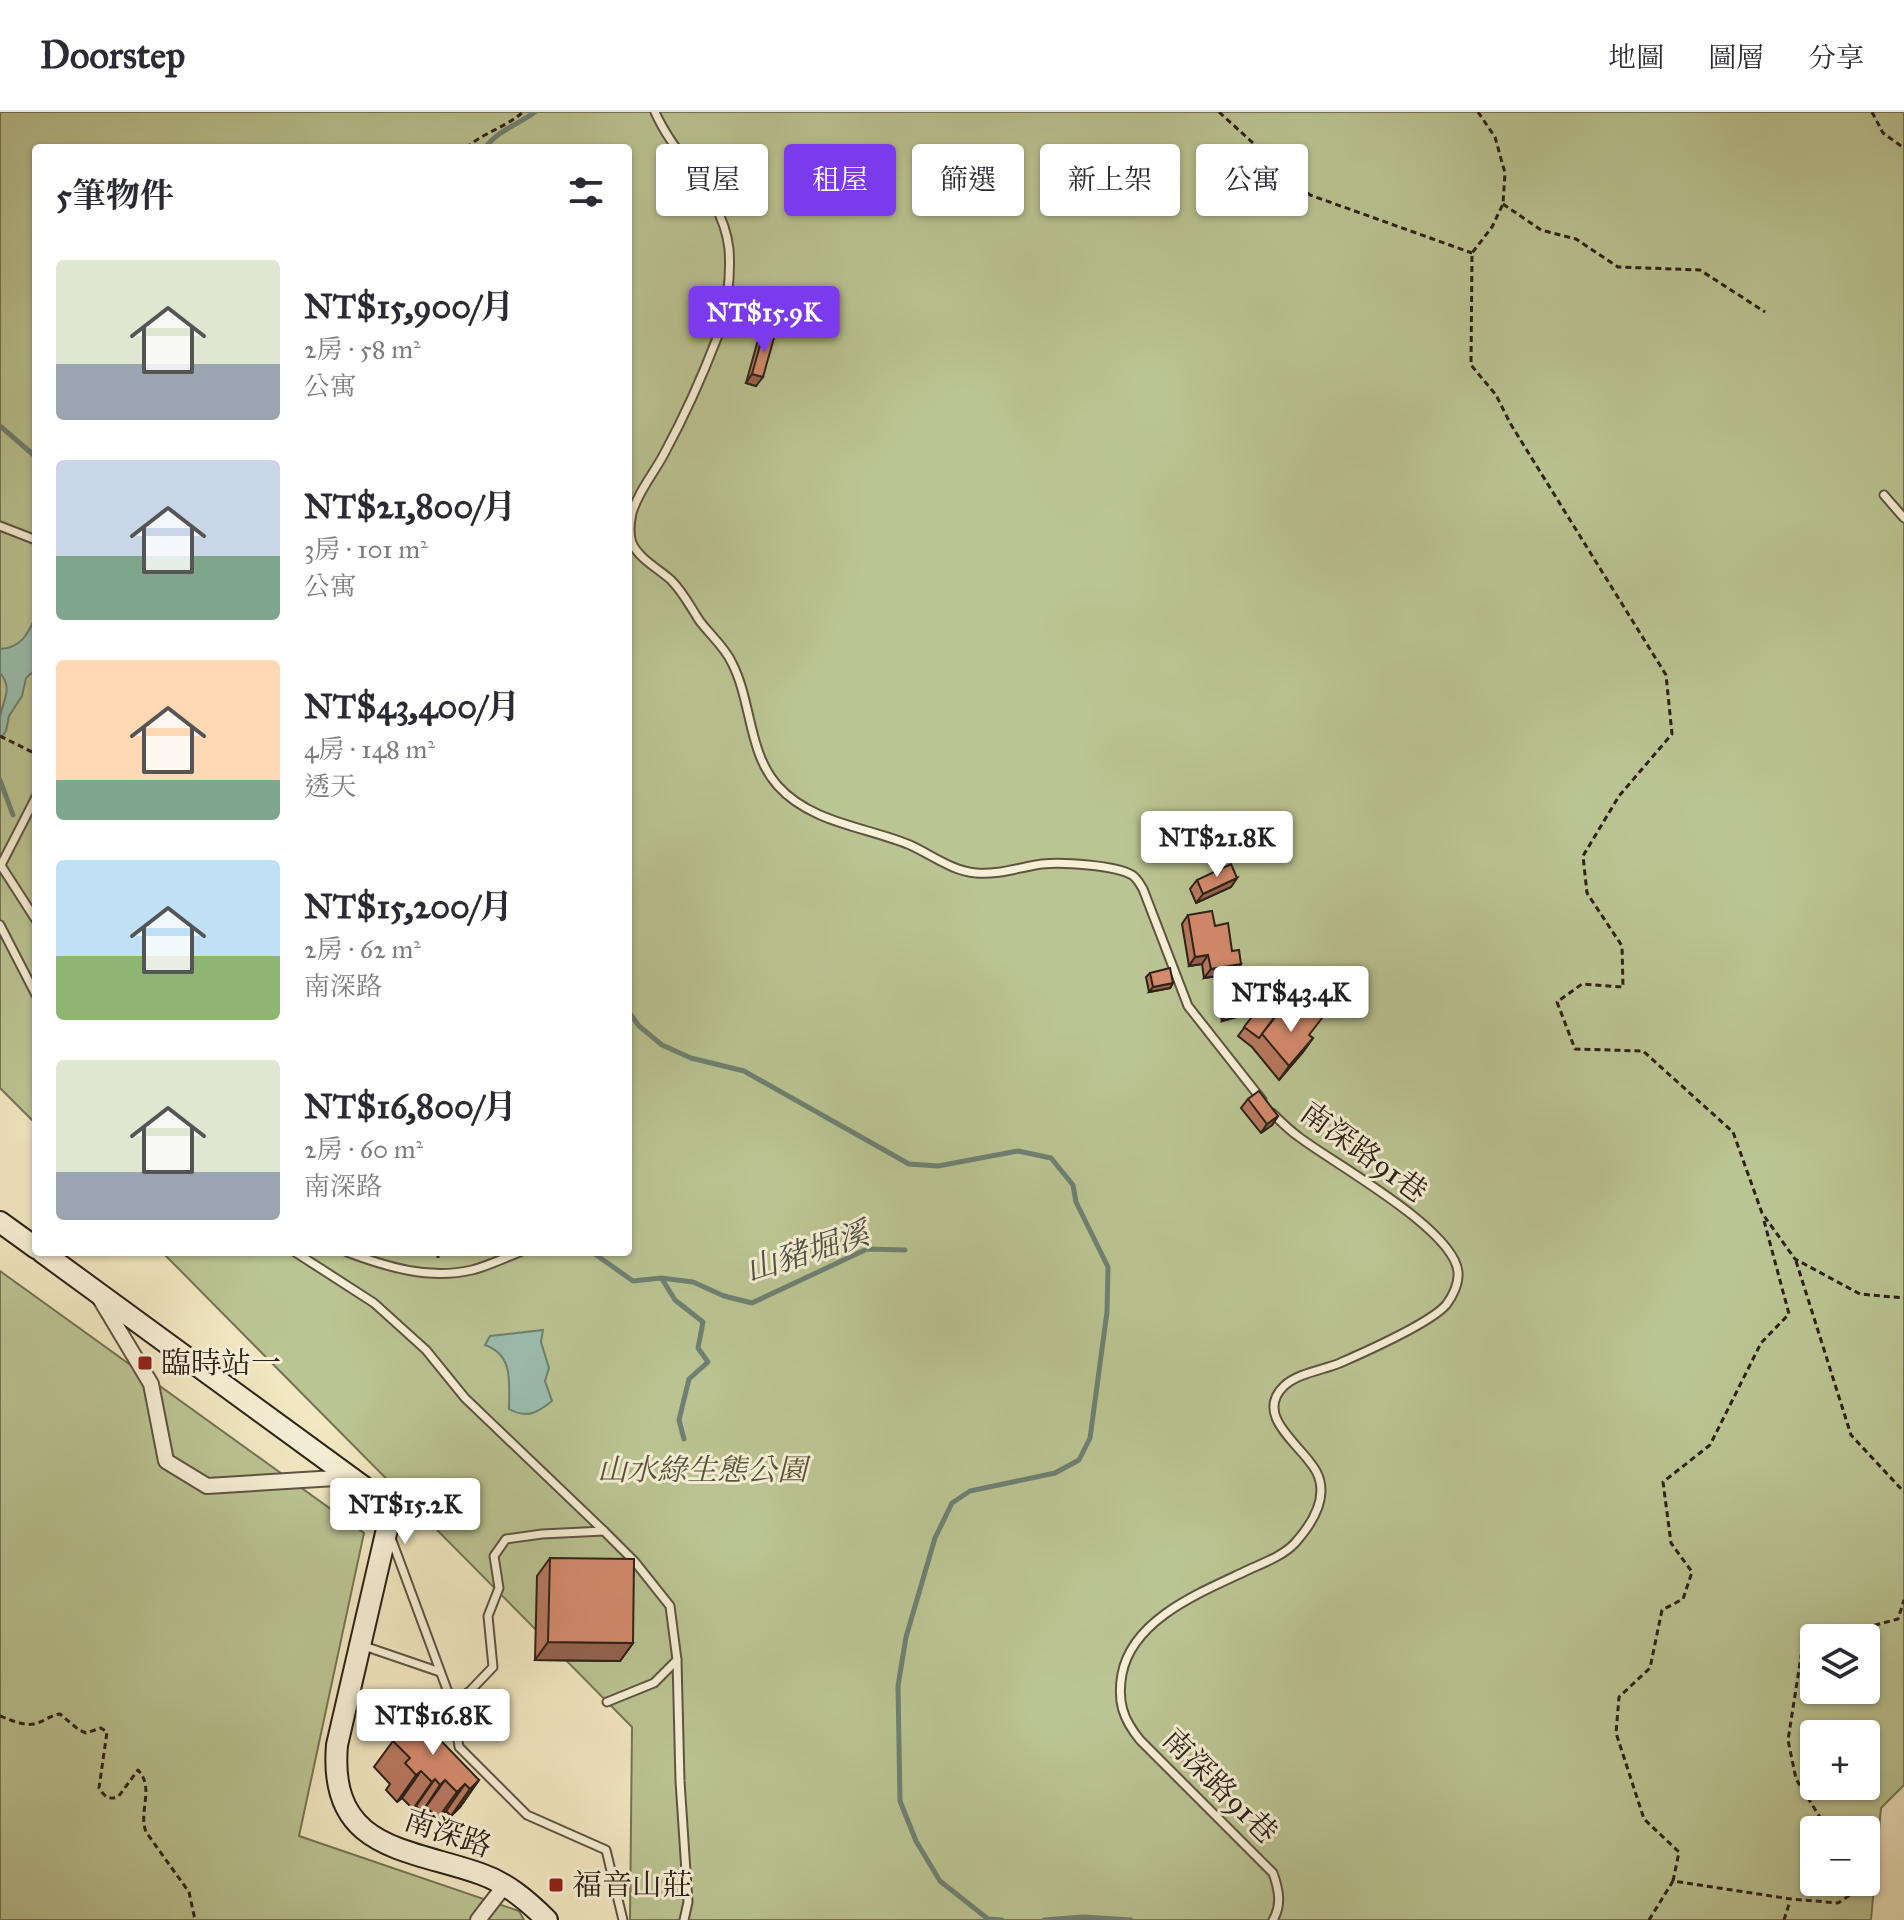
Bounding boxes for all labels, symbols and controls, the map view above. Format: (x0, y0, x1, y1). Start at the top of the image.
text: Doorstep (40, 32, 185, 78)
text: 地圖 (1608, 40, 1664, 75)
text: 圖層 (1708, 40, 1764, 75)
text: 分享 (1808, 40, 1864, 75)
chip: 買屋 (656, 144, 768, 216)
chip: 租屋 (784, 144, 896, 216)
chip: 篩選 (912, 144, 1024, 216)
chip: 新上架 (1040, 144, 1180, 216)
chip: 公寓 (1196, 144, 1308, 216)
icon: filters (564, 170, 608, 214)
text: 5筆物件 (56, 175, 174, 216)
text: NT$15,900/月 (304, 286, 514, 327)
pin: NT$15.9K (681, 286, 847, 354)
icon: home (120, 292, 216, 388)
text: NT$15.9K (707, 296, 821, 328)
text: 2房 · 58 m² (304, 333, 421, 365)
text: 公寓 (304, 370, 356, 402)
text: NT$21,800/月 (304, 486, 516, 527)
icon: home (120, 492, 216, 588)
text: 3房 · 101 m² (304, 533, 428, 565)
text: 公寓 (304, 570, 356, 602)
text: NT$43,400/月 (304, 686, 520, 727)
icon: home (120, 692, 216, 788)
text: 4房 · 148 m² (304, 733, 435, 765)
text: 透天 (304, 770, 356, 802)
pin: NT$21.8K (1134, 811, 1300, 879)
text: NT$21.8K (1159, 821, 1275, 853)
text: NT$15,200/月 (304, 886, 513, 927)
icon: home (120, 892, 216, 988)
text: 2房 · 62 m² (304, 933, 421, 965)
pin: NT$43.4K (1208, 966, 1374, 1034)
text: 南深路 (304, 970, 382, 1002)
text: NT$43.4K (1232, 976, 1350, 1008)
text: NT$16,800/月 (304, 1086, 517, 1127)
icon: home (120, 1092, 216, 1188)
street label: 南深路91巷 (1293, 1094, 1434, 1211)
text: 2房 · 60 m² (304, 1133, 423, 1165)
text: 南深路 (304, 1170, 382, 1202)
water label: 山豬堀溪 (740, 1213, 877, 1290)
place label: 臨時站一 (161, 1345, 281, 1381)
marker: 臨時站一 (136, 1354, 154, 1372)
park label: 山水綠生態公園 (597, 1452, 811, 1488)
pin: NT$15.2K (322, 1478, 488, 1546)
text: NT$15.2K (348, 1488, 462, 1520)
map controls (1800, 1624, 1880, 1896)
button: layers (1800, 1624, 1880, 1704)
pin: NT$16.8K (350, 1689, 516, 1757)
text: NT$16.8K (375, 1699, 491, 1731)
button: + (1800, 1720, 1880, 1800)
street label: 南深路91巷 (1154, 1721, 1285, 1852)
street label: 南深路 (400, 1801, 496, 1865)
button: − (1800, 1816, 1880, 1896)
place label: 福音山莊 (572, 1867, 692, 1903)
marker: 福音山莊 (547, 1876, 565, 1894)

